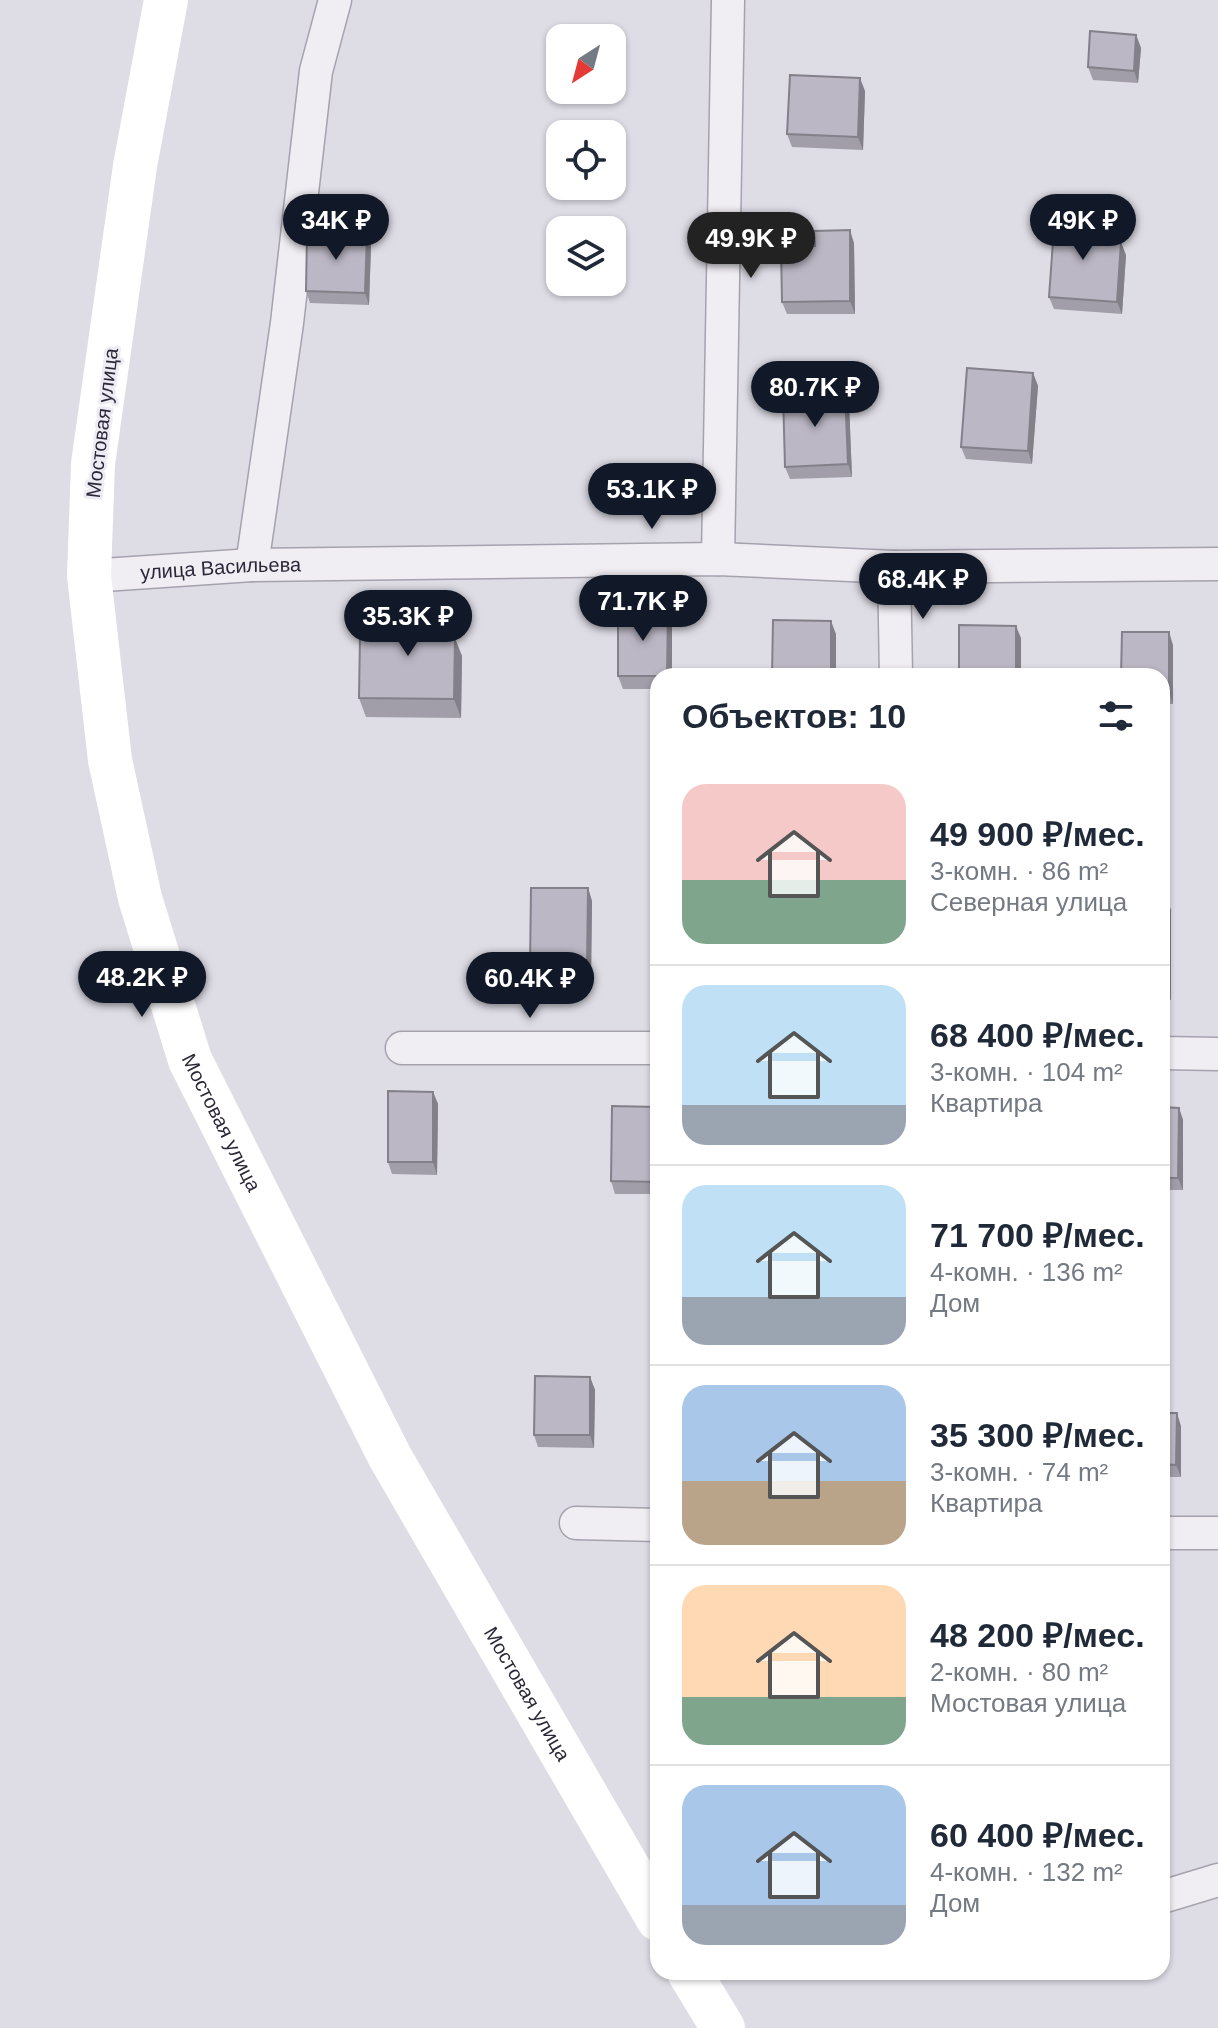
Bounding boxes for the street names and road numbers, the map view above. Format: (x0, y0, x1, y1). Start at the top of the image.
street label: Мостовая улица (82, 346, 122, 499)
street label: улица Васильева (140, 553, 302, 584)
street label: Мостовая улица (178, 1050, 266, 1196)
street label: Мостовая улица (480, 1623, 575, 1765)

